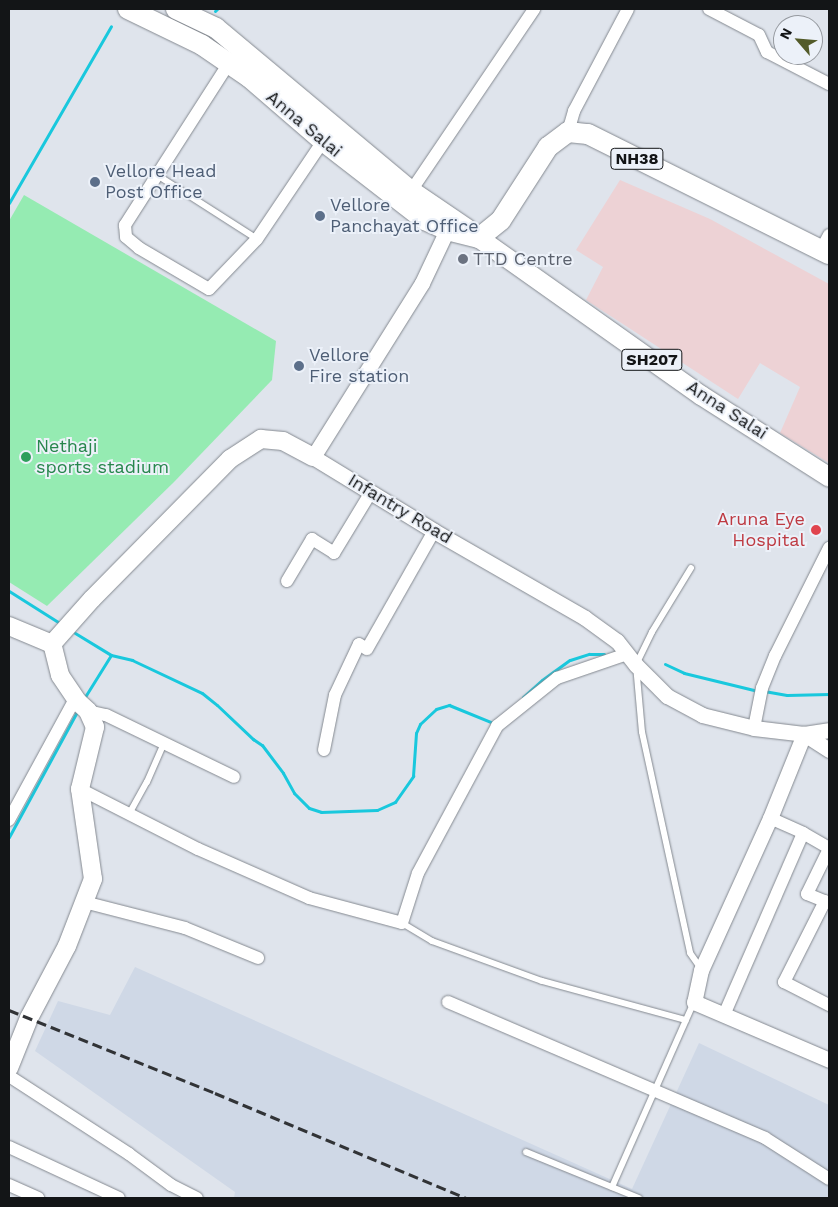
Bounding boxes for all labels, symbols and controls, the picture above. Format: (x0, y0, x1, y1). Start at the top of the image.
north arrow (773, 15, 823, 65)
text: N (776, 25, 795, 42)
street label: Anna Salai (262, 86, 346, 162)
road number: NH38 (610, 146, 664, 172)
place label: Vellore Head Post Office (105, 161, 217, 203)
marker: Vellore Head Post Office (89, 176, 101, 188)
place label: Vellore Panchayat Office (330, 195, 479, 238)
marker: Vellore Panchayat Office (314, 210, 326, 222)
place label: TTD Centre (473, 248, 573, 270)
marker: TTD Centre (457, 253, 469, 265)
place label: Vellore Fire station (309, 345, 409, 388)
road number: SH207 (621, 346, 683, 374)
marker: Vellore Fire station (293, 360, 305, 372)
street label: Anna Salai (682, 376, 772, 444)
place label: Nethaji sports stadium (36, 436, 169, 478)
marker: Nethaji sports stadium (20, 451, 32, 463)
street label: Infantry Road (344, 469, 456, 549)
place label: Aruna Eye Hospital (717, 509, 805, 552)
marker: Aruna Eye Hospital (809, 523, 823, 537)

